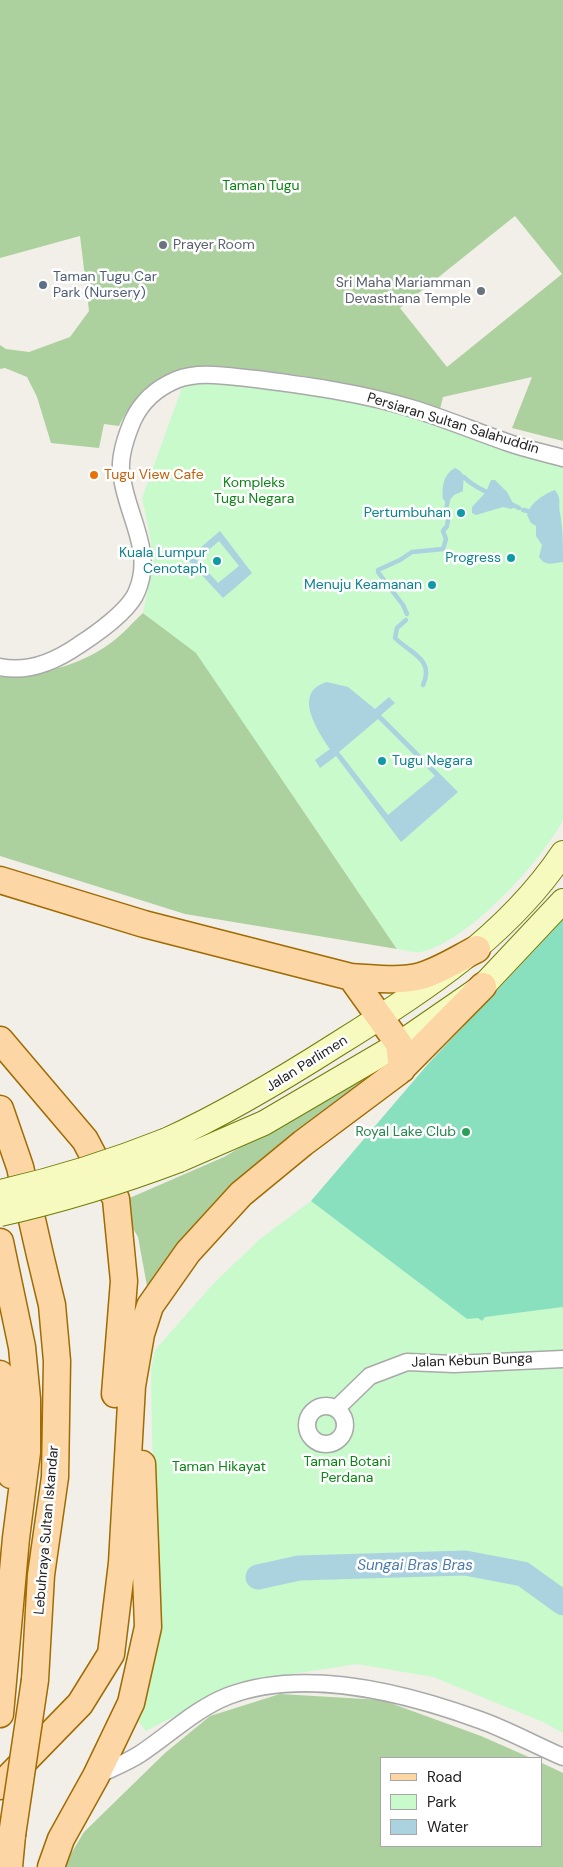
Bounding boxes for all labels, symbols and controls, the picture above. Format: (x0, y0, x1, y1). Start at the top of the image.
park label: Taman Tugu (222, 178, 300, 194)
place label: Prayer Room (173, 237, 255, 253)
marker: Prayer Room (157, 239, 169, 251)
place label: Taman Tugu Car Park (Nursery) (53, 269, 157, 302)
place label: Sri Maha Mariamman Devasthana Temple (336, 275, 471, 308)
marker: Taman Tugu Car Park (Nursery) (37, 279, 49, 291)
marker: Sri Maha Mariamman Devasthana Temple (475, 285, 487, 297)
street label: Persiaran Sultan Salahuddin (365, 390, 541, 458)
place label: Tugu View Cafe (104, 467, 204, 483)
marker: Tugu View Cafe (88, 469, 100, 481)
park label: Kompleks Tugu Negara (214, 475, 294, 508)
place label: Pertumbuhan (364, 505, 451, 521)
marker: Pertumbuhan (455, 507, 467, 519)
place label: Kuala Lumpur Cenotaph (119, 545, 207, 578)
place label: Progress (445, 550, 501, 566)
marker: Progress (505, 552, 517, 564)
marker: Kuala Lumpur Cenotaph (211, 555, 223, 567)
place label: Menuju Keamanan (304, 577, 422, 593)
marker: Menuju Keamanan (426, 579, 438, 591)
place label: Tugu Negara (392, 753, 473, 769)
marker: Tugu Negara (376, 755, 388, 767)
street label: Jalan Parlimen (263, 1032, 351, 1096)
place label: Royal Lake Club (355, 1124, 456, 1140)
marker: Royal Lake Club (460, 1126, 472, 1138)
street label: Jalan Kebun Bunga (411, 1350, 533, 1372)
street label: Lebuhraya Sultan Iskandar (31, 1445, 63, 1615)
park label: Taman Botani Perdana (303, 1454, 391, 1486)
park label: Taman Hikayat (172, 1459, 266, 1475)
water label: Sungai Bras Bras (357, 1557, 473, 1575)
legend (380, 1757, 543, 1847)
text: Road (427, 1767, 462, 1787)
text: Park (427, 1792, 457, 1812)
text: Water (427, 1817, 468, 1837)

